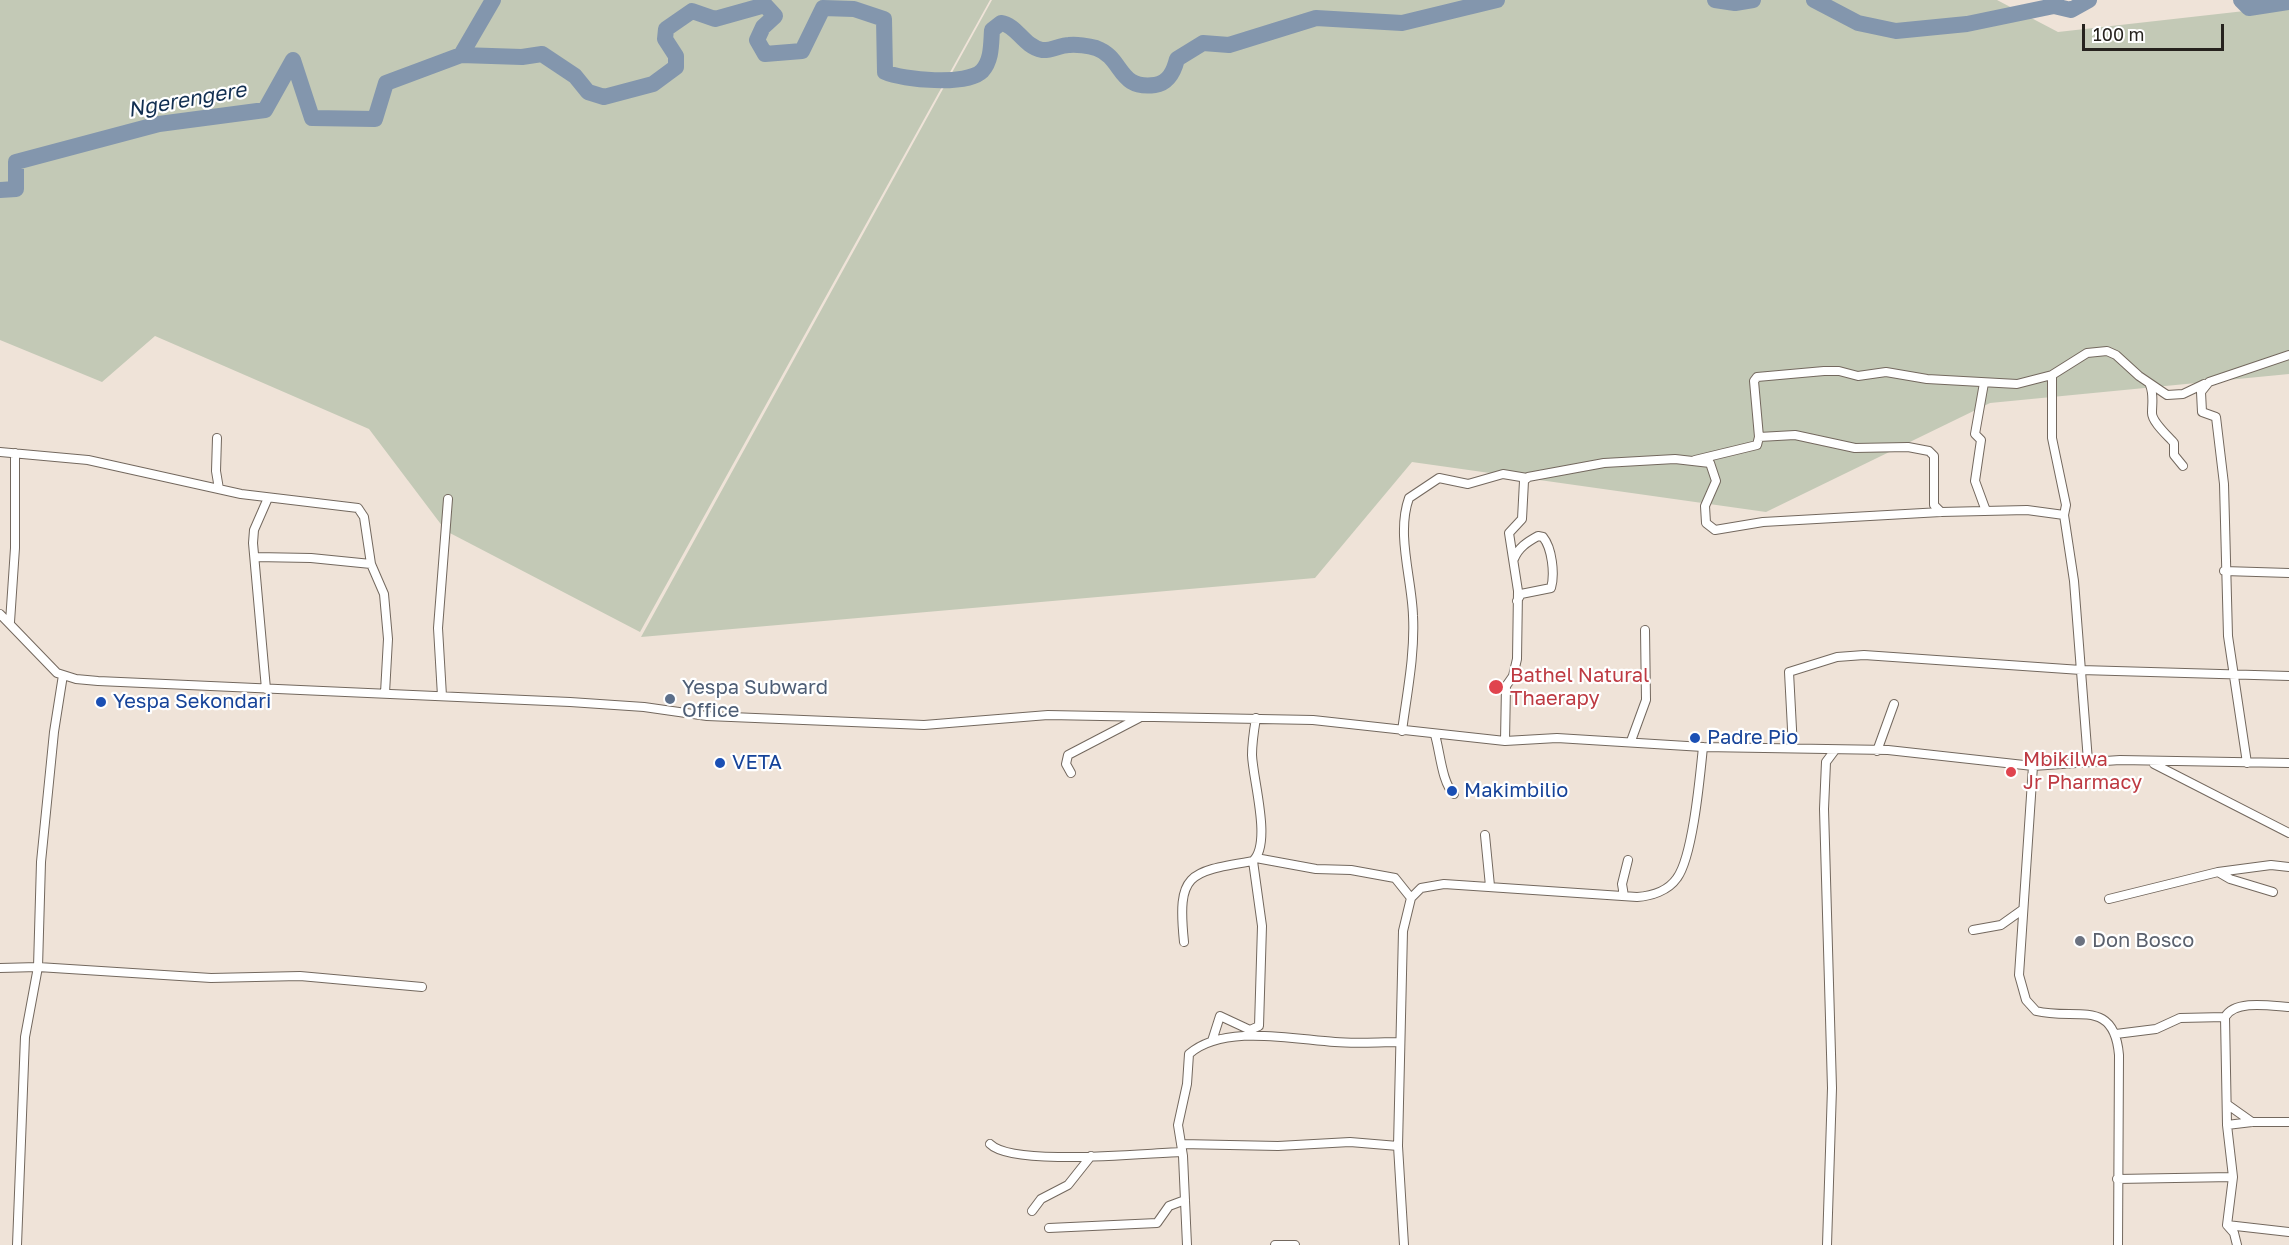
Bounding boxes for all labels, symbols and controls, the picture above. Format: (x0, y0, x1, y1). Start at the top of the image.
scale bar (2085, 12, 2228, 50)
text: 100 m (2093, 23, 2144, 45)
water label: Ngerengere (126, 77, 248, 123)
place label: Bathel Natural Thaerapy (1510, 664, 1649, 711)
place label: Yespa Subward Office (682, 676, 828, 723)
marker: Bathel Natural Thaerapy (1487, 678, 1505, 696)
place label: Yespa Sekondari (113, 690, 271, 714)
marker: Yespa Subward Office (663, 692, 677, 706)
marker: Yespa Sekondari (94, 695, 108, 709)
place label: Padre Pio (1707, 726, 1798, 750)
marker: Padre Pio (1688, 731, 1702, 745)
place label: Mbikilwa Jr Pharmacy (2023, 748, 2142, 795)
place label: VETA (732, 751, 782, 775)
marker: VETA (713, 756, 727, 770)
marker: Mbikilwa Jr Pharmacy (2004, 765, 2018, 779)
place label: Makimbilio (1464, 779, 1568, 803)
marker: Makimbilio (1445, 784, 1459, 798)
place label: Don Bosco (2092, 929, 2194, 953)
marker: Don Bosco (2073, 934, 2087, 948)

